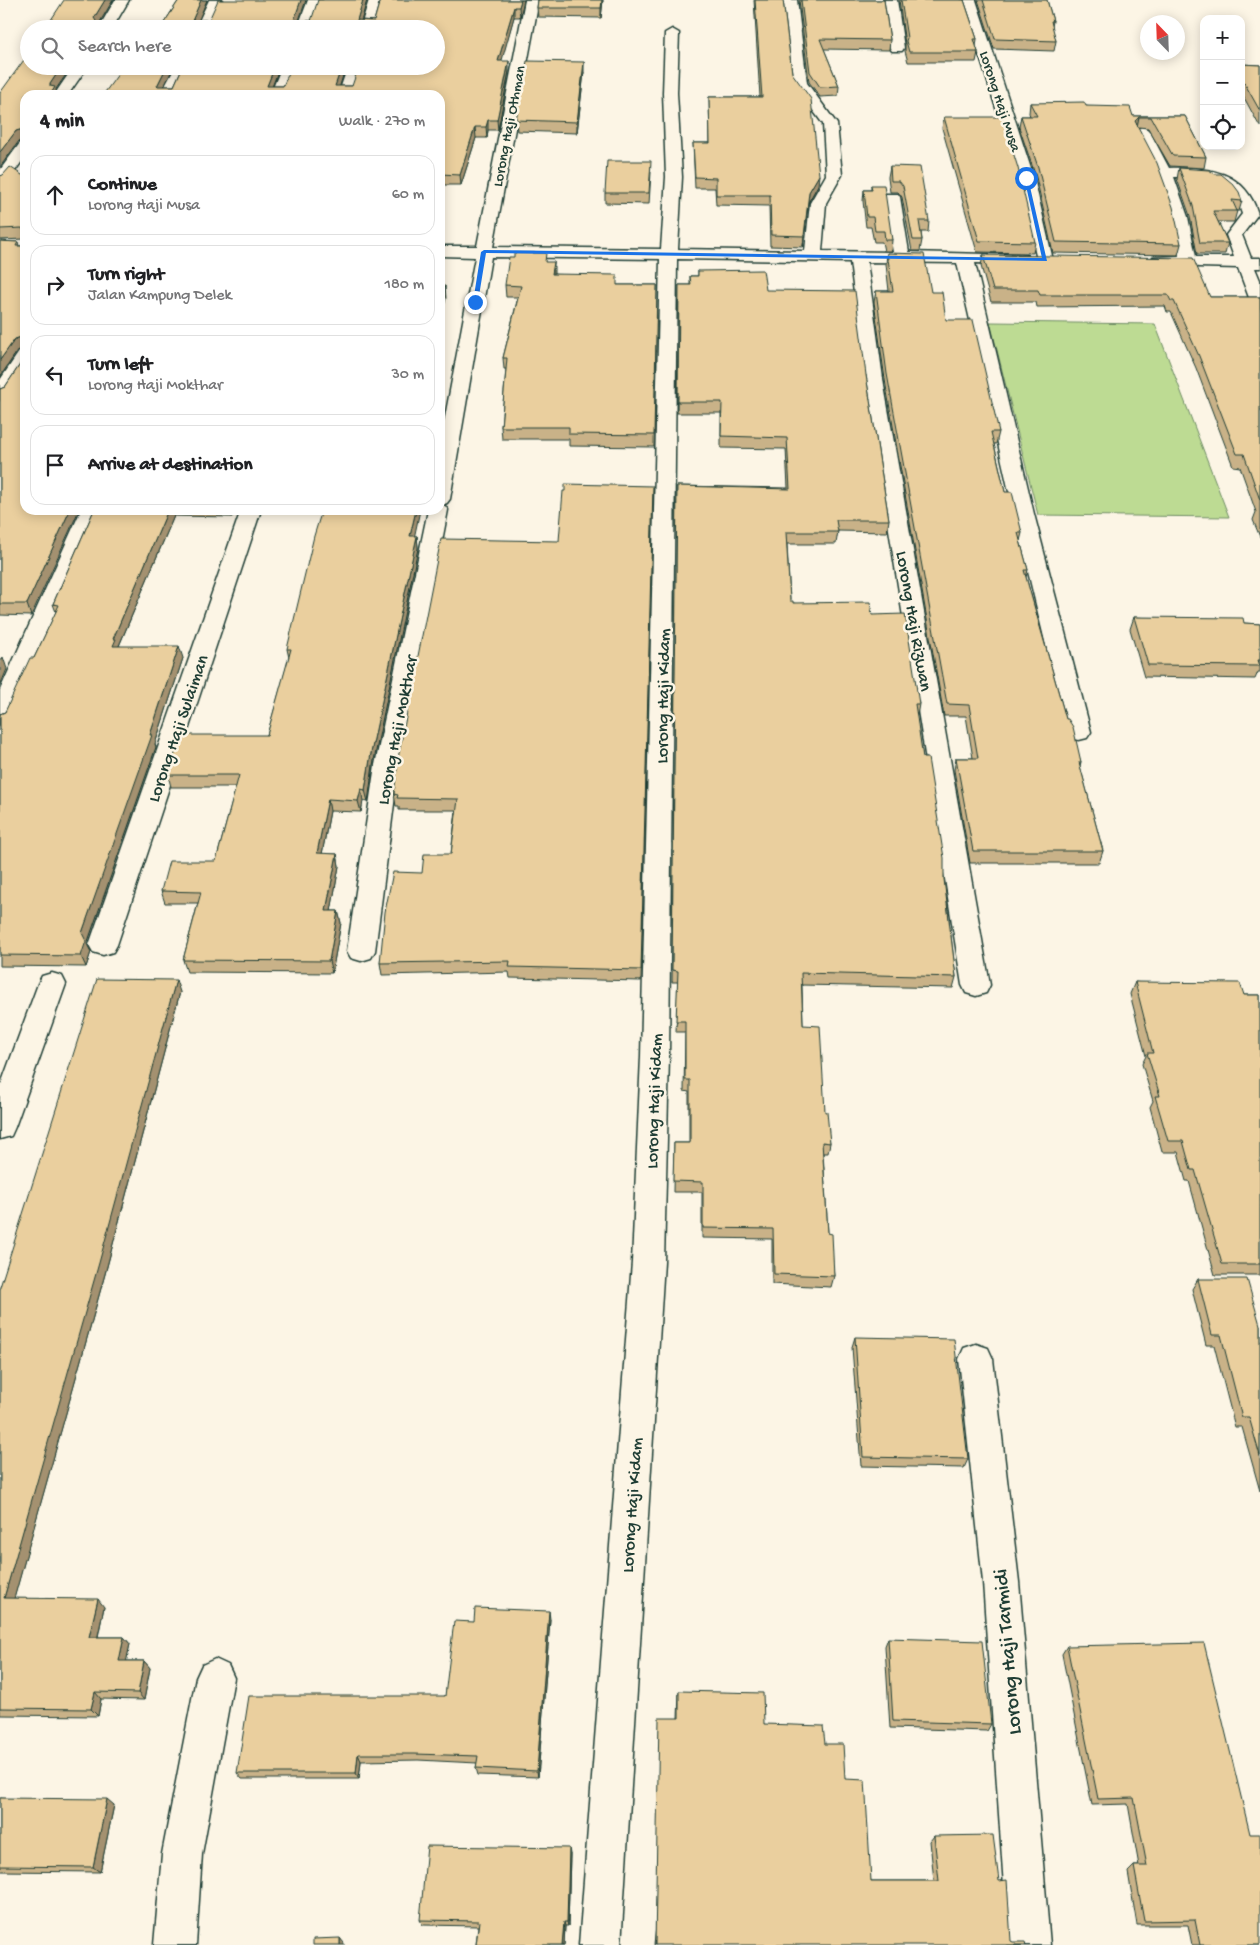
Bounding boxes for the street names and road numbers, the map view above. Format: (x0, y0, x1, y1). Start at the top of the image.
street label: Lorong Haji Musa (974, 49, 1024, 155)
street label: Lorong Haji Othman (489, 64, 531, 188)
street label: Lorong Haji Rizwan (890, 550, 935, 694)
street label: Lorong Haji Kidam (653, 628, 676, 764)
street label: Lorong Haji Sulaiman (144, 652, 215, 805)
street label: Lorong Haji Mokthar (374, 652, 424, 807)
street label: Lorong Haji Kidam (643, 1033, 668, 1169)
street label: Lorong Haji Kidam (618, 1437, 649, 1573)
street label: Lorong Haji Tarmidi (990, 1568, 1029, 1736)

